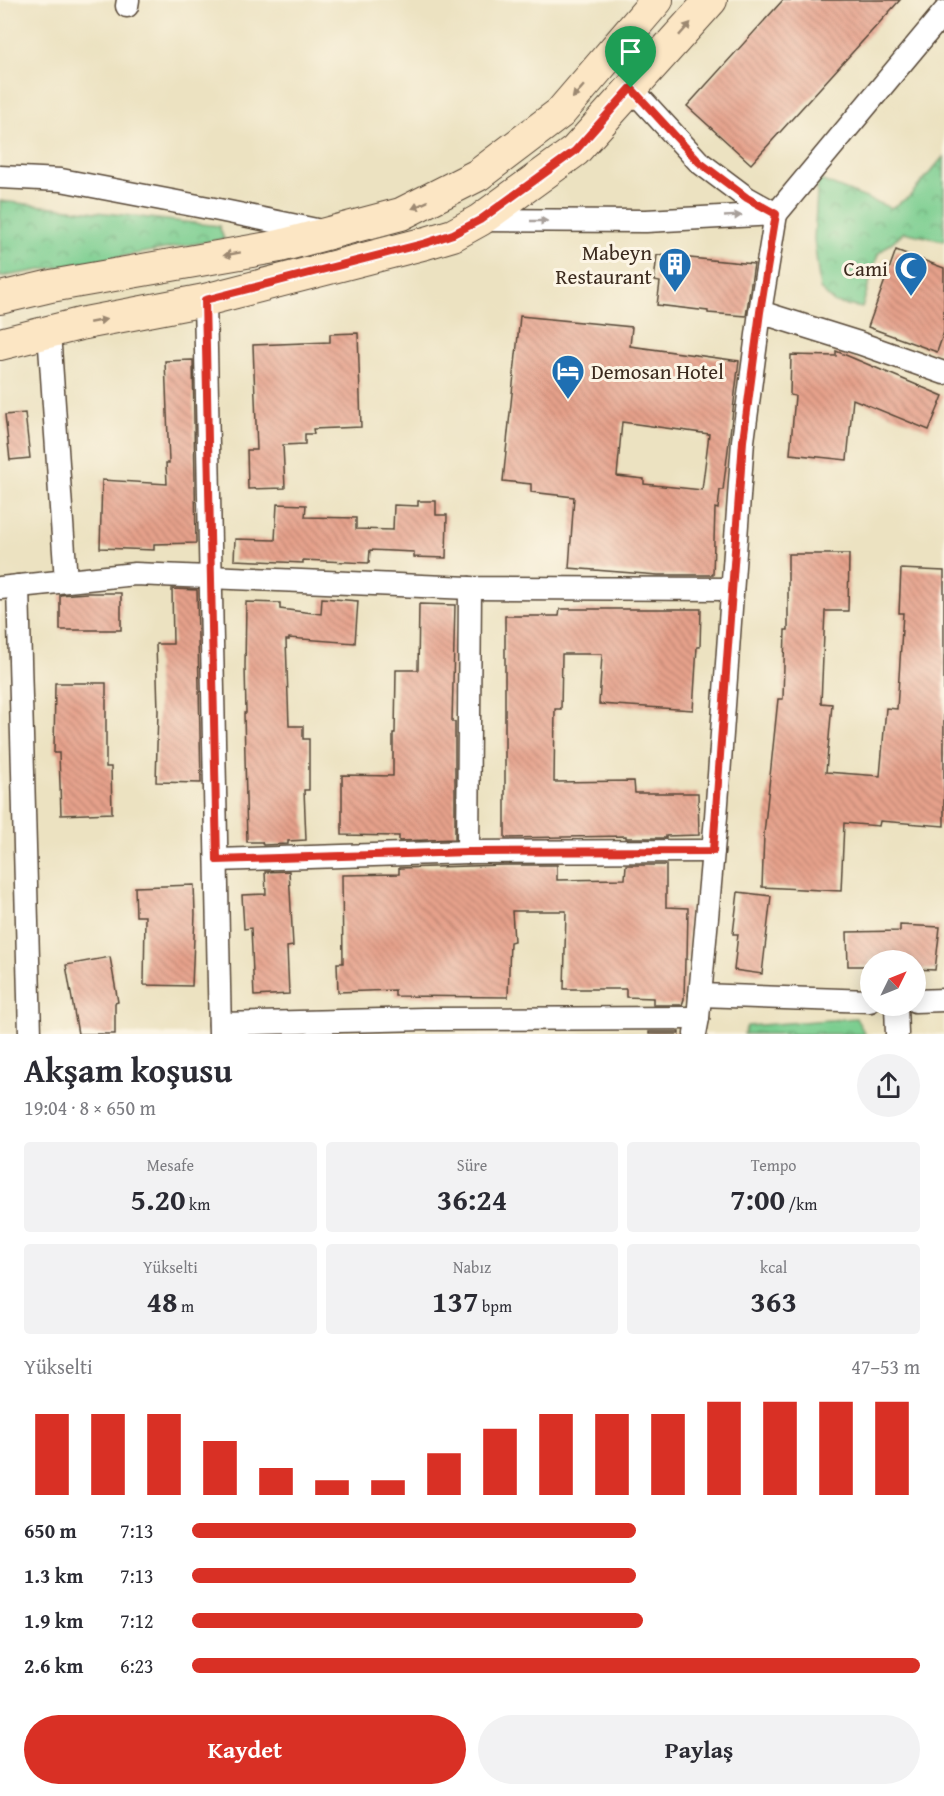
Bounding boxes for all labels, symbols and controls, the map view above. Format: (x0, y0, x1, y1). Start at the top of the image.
one-way arrow (678, 21, 692, 36)
pin (605, 26, 656, 88)
icon: arrive (614, 35, 647, 68)
one-way arrow (572, 84, 585, 99)
one-way arrow (412, 200, 429, 209)
one-way arrow (724, 211, 743, 221)
one-way arrow (529, 216, 548, 226)
place label: Mabeyn Restaurant (555, 237, 653, 292)
building icon: Mabeyn Restaurant (657, 246, 693, 293)
one-way arrow (223, 250, 242, 259)
mosque icon: Cami (893, 250, 929, 297)
place label: Cami (844, 253, 888, 284)
one-way arrow (88, 316, 107, 325)
hotel icon: Demosan Hotel (550, 353, 586, 400)
place label: Demosan Hotel (591, 356, 724, 387)
north arrow (860, 950, 926, 1016)
map controls (860, 950, 926, 1016)
text: Akşam koşusu (24, 1046, 232, 1094)
button: share (857, 1054, 920, 1117)
text: 19:04 · 8 × 650 m (24, 1093, 156, 1122)
text: Mesafe (147, 1153, 194, 1177)
text: Süre (457, 1153, 487, 1177)
text: Tempo (751, 1153, 797, 1177)
text: 5.20 (130, 1177, 186, 1221)
text: 36:24 (437, 1177, 507, 1221)
text: 7:00 (730, 1177, 785, 1221)
text: km (186, 1192, 210, 1216)
text: /km (785, 1192, 817, 1216)
text: Yükselti (143, 1255, 198, 1279)
text: Nabız (453, 1255, 491, 1279)
text: kcal (760, 1255, 787, 1279)
text: 48 (146, 1279, 178, 1323)
text: 137 (432, 1279, 479, 1323)
text: 363 (750, 1279, 797, 1323)
text: m (178, 1294, 194, 1318)
text: bpm (479, 1294, 512, 1318)
text: Yükselti (24, 1352, 93, 1381)
text: 47–53 m (851, 1352, 920, 1381)
text: 650 m (24, 1516, 77, 1545)
text: 7:13 (120, 1516, 154, 1545)
text: 1.3 km (24, 1561, 83, 1590)
text: 7:13 (120, 1561, 154, 1590)
text: 1.9 km (24, 1606, 83, 1635)
text: 7:12 (120, 1606, 154, 1635)
text: 2.6 km (24, 1651, 83, 1680)
text: 6:23 (120, 1651, 154, 1680)
button: Kaydet (24, 1715, 466, 1784)
button: Paylaş (478, 1715, 920, 1784)

